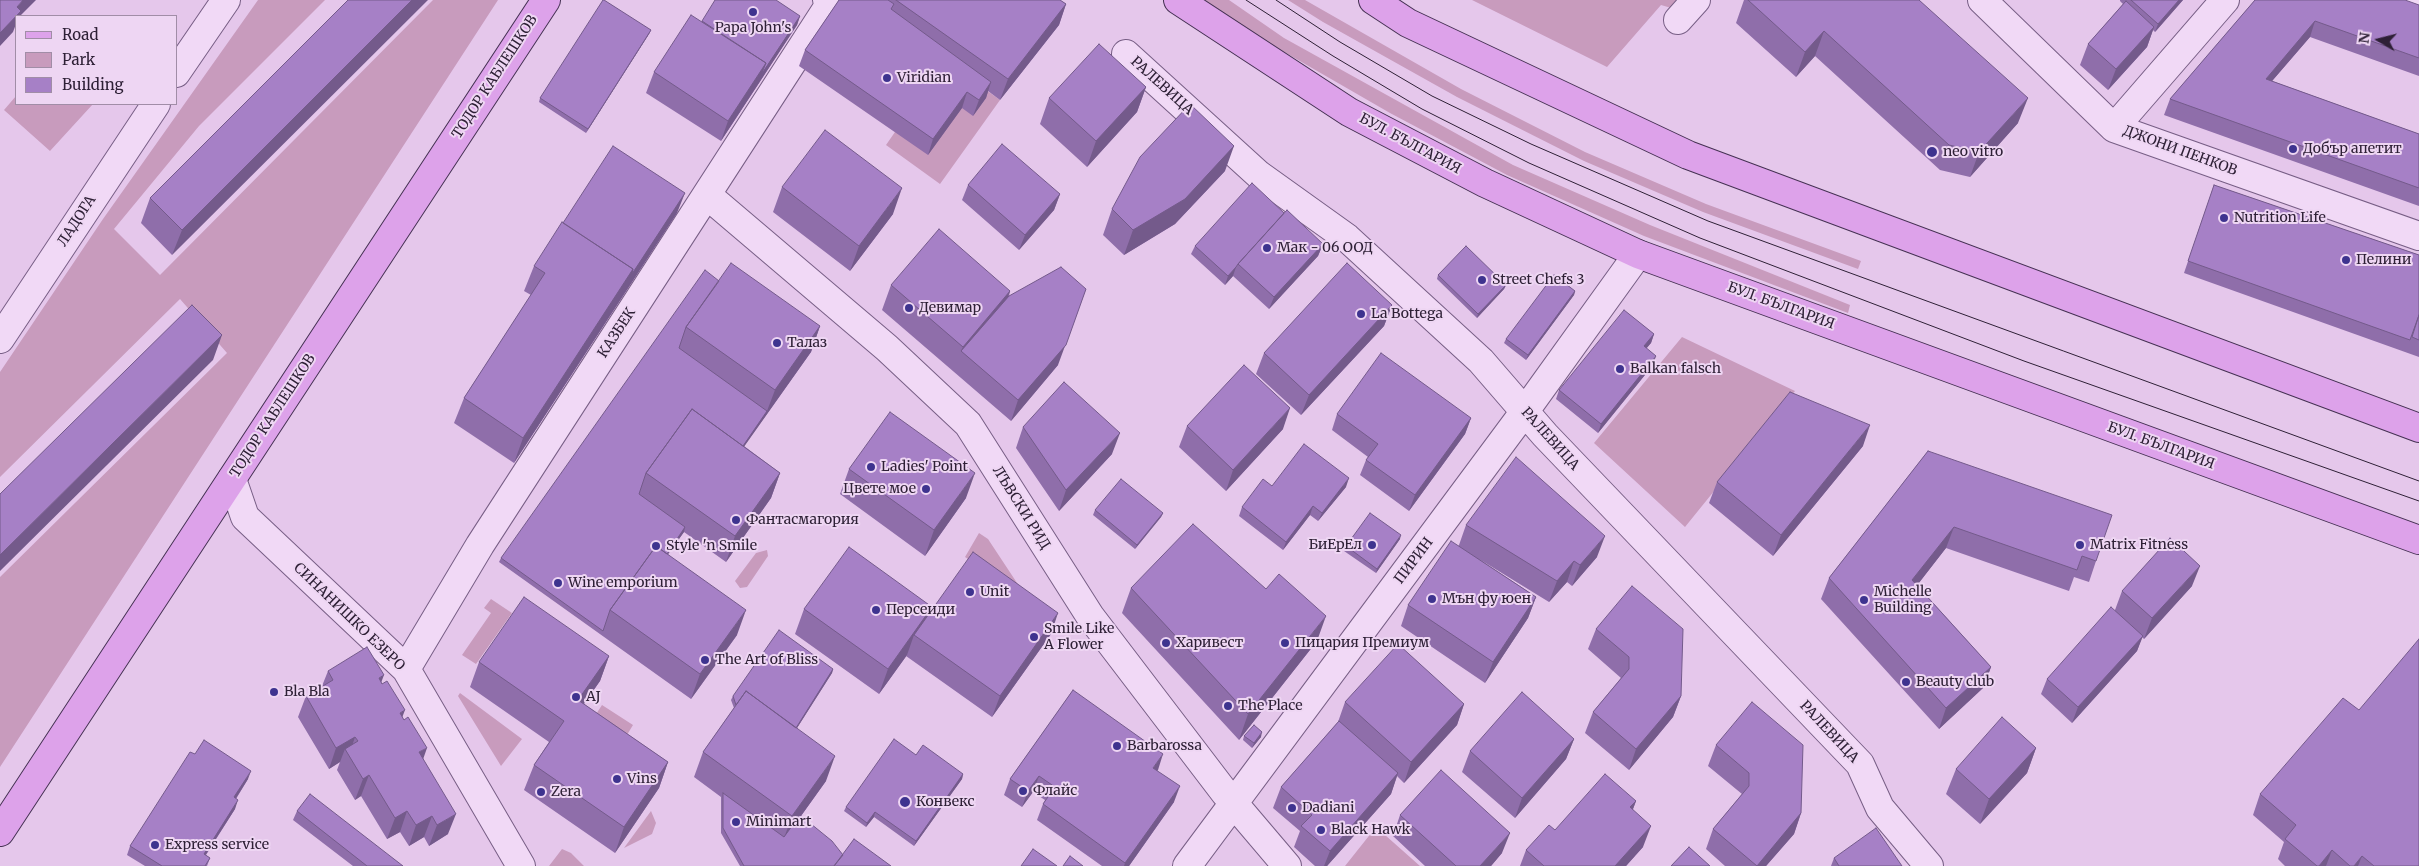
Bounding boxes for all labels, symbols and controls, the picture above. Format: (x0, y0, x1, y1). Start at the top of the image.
marker: Papa John's (747, 6, 759, 18)
street label: ТОДОР КАБЛЕШКОВ (449, 12, 541, 142)
legend (15, 15, 178, 105)
north arrow (2354, 15, 2404, 65)
place label: Papa John's (715, 20, 791, 36)
text: Road (62, 25, 98, 44)
text: N (2354, 31, 2374, 45)
text: Park (62, 50, 95, 69)
street label: РАЛЕВИЦА (1127, 53, 1197, 119)
place label: Viridian (897, 70, 951, 86)
marker: Viridian (881, 72, 893, 84)
text: Building (62, 75, 124, 94)
street label: БУЛ. БЪЛГАРИЯ (1356, 110, 1464, 178)
street label: ДЖОНИ ПЕНКОВ (2121, 123, 2239, 179)
place label: Добър апетит (2303, 141, 2402, 157)
marker: Добър апетит (2287, 143, 2299, 155)
place label: neo vitro (1943, 144, 2003, 160)
marker: neo vitro (1925, 145, 1939, 159)
street label: ЛАДОГА (54, 192, 100, 250)
place label: Nutrition Life (2234, 210, 2326, 226)
marker: Nutrition Life (2218, 212, 2230, 224)
place label: Мак - 06 ООД (1277, 240, 1373, 256)
marker: Мак - 06 ООД (1261, 242, 1273, 254)
place label: Пелини (2356, 252, 2412, 268)
marker: Пелини (2340, 254, 2352, 266)
place label: Street Chefs 3 (1492, 272, 1584, 288)
marker: Street Chefs 3 (1476, 274, 1488, 286)
street label: БУЛ. БЪЛГАРИЯ (1725, 279, 1837, 333)
place label: Девимар (919, 300, 981, 316)
marker: Девимар (903, 302, 915, 314)
street label: КАЗБЕК (595, 305, 639, 361)
place label: La Bottega (1371, 306, 1443, 322)
marker: La Bottega (1355, 308, 1367, 320)
place label: Талаз (787, 335, 827, 351)
marker: Талаз (771, 337, 783, 349)
street label: ТОДОР КАБЛЕШКОВ (227, 351, 319, 481)
place label: Balkan falsch (1630, 361, 1721, 377)
marker: Balkan falsch (1614, 363, 1626, 375)
street label: РАЛЕВИЦА (1517, 404, 1583, 474)
street label: БУЛ. БЪЛГАРИЯ (2105, 419, 2217, 473)
place label: Ladies' Point (881, 459, 968, 475)
marker: Ladies' Point (865, 461, 877, 473)
street label: ЛЪВСКИ РИД (989, 463, 1053, 553)
place label: Цвете мое (843, 481, 916, 497)
marker: Цвете мое (920, 483, 932, 495)
place label: Фантасмагория (746, 512, 859, 528)
marker: Фантасмагория (730, 514, 742, 526)
street label: ПИРИН (1391, 534, 1437, 588)
place label: БиЕрЕл (1308, 537, 1362, 553)
place label: Matrix Fitness (2090, 537, 2188, 553)
place label: Style 'n Smile (666, 538, 757, 554)
marker: БиЕрЕл (1366, 539, 1378, 551)
marker: Matrix Fitness (2074, 539, 2086, 551)
marker: Style 'n Smile (650, 540, 662, 552)
street label: СИНАНИШКО ЕЗЕРО (290, 560, 408, 674)
place label: Wine emporium (568, 575, 678, 591)
marker: Wine emporium (552, 577, 564, 589)
place label: Unit (980, 584, 1009, 600)
place label: Michelle Building (1874, 584, 1932, 616)
marker: Unit (964, 586, 976, 598)
place label: Мън фу юен (1442, 591, 1531, 607)
marker: Мън фу юен (1426, 593, 1438, 605)
marker: Michelle Building (1858, 594, 1870, 606)
place label: Персеиди (886, 602, 955, 618)
marker: Персеиди (870, 604, 882, 616)
place label: Smile Like A Flower (1044, 621, 1114, 654)
marker: Smile Like A Flower (1028, 631, 1040, 643)
place label: Харивест (1176, 635, 1243, 651)
place label: Пицария Премиум (1295, 635, 1429, 651)
marker: Харивест (1160, 637, 1172, 649)
marker: Пицария Премиум (1279, 637, 1291, 649)
place label: The Art of Bliss (715, 652, 818, 668)
marker: The Art of Bliss (699, 654, 711, 666)
place label: Beauty club (1916, 674, 1994, 690)
marker: Beauty club (1900, 676, 1912, 688)
place label: Bla Bla (284, 684, 330, 700)
marker: Bla Bla (268, 686, 280, 698)
place label: AJ (586, 689, 601, 705)
marker: AJ (570, 691, 582, 703)
street label: РАЛЕВИЦА (1796, 697, 1862, 767)
place label: The Place (1238, 698, 1303, 714)
marker: The Place (1222, 700, 1234, 712)
place label: Barbarossa (1127, 738, 1202, 754)
marker: Barbarossa (1111, 740, 1123, 752)
place label: Vins (627, 771, 657, 787)
marker: Vins (611, 773, 623, 785)
place label: Флайс (1033, 783, 1077, 799)
place label: Zera (551, 784, 581, 800)
marker: Флайс (1017, 785, 1029, 797)
marker: Zera (535, 786, 547, 798)
place label: Конвекс (916, 794, 975, 810)
marker: Конвекс (898, 795, 912, 809)
place label: Dadiani (1302, 800, 1354, 816)
marker: Dadiani (1286, 802, 1298, 814)
place label: Minimart (746, 814, 811, 830)
marker: Minimart (730, 816, 742, 828)
place label: Black Hawk (1331, 822, 1410, 838)
marker: Black Hawk (1315, 824, 1327, 836)
place label: Express service (165, 837, 269, 853)
marker: Express service (149, 839, 161, 851)

